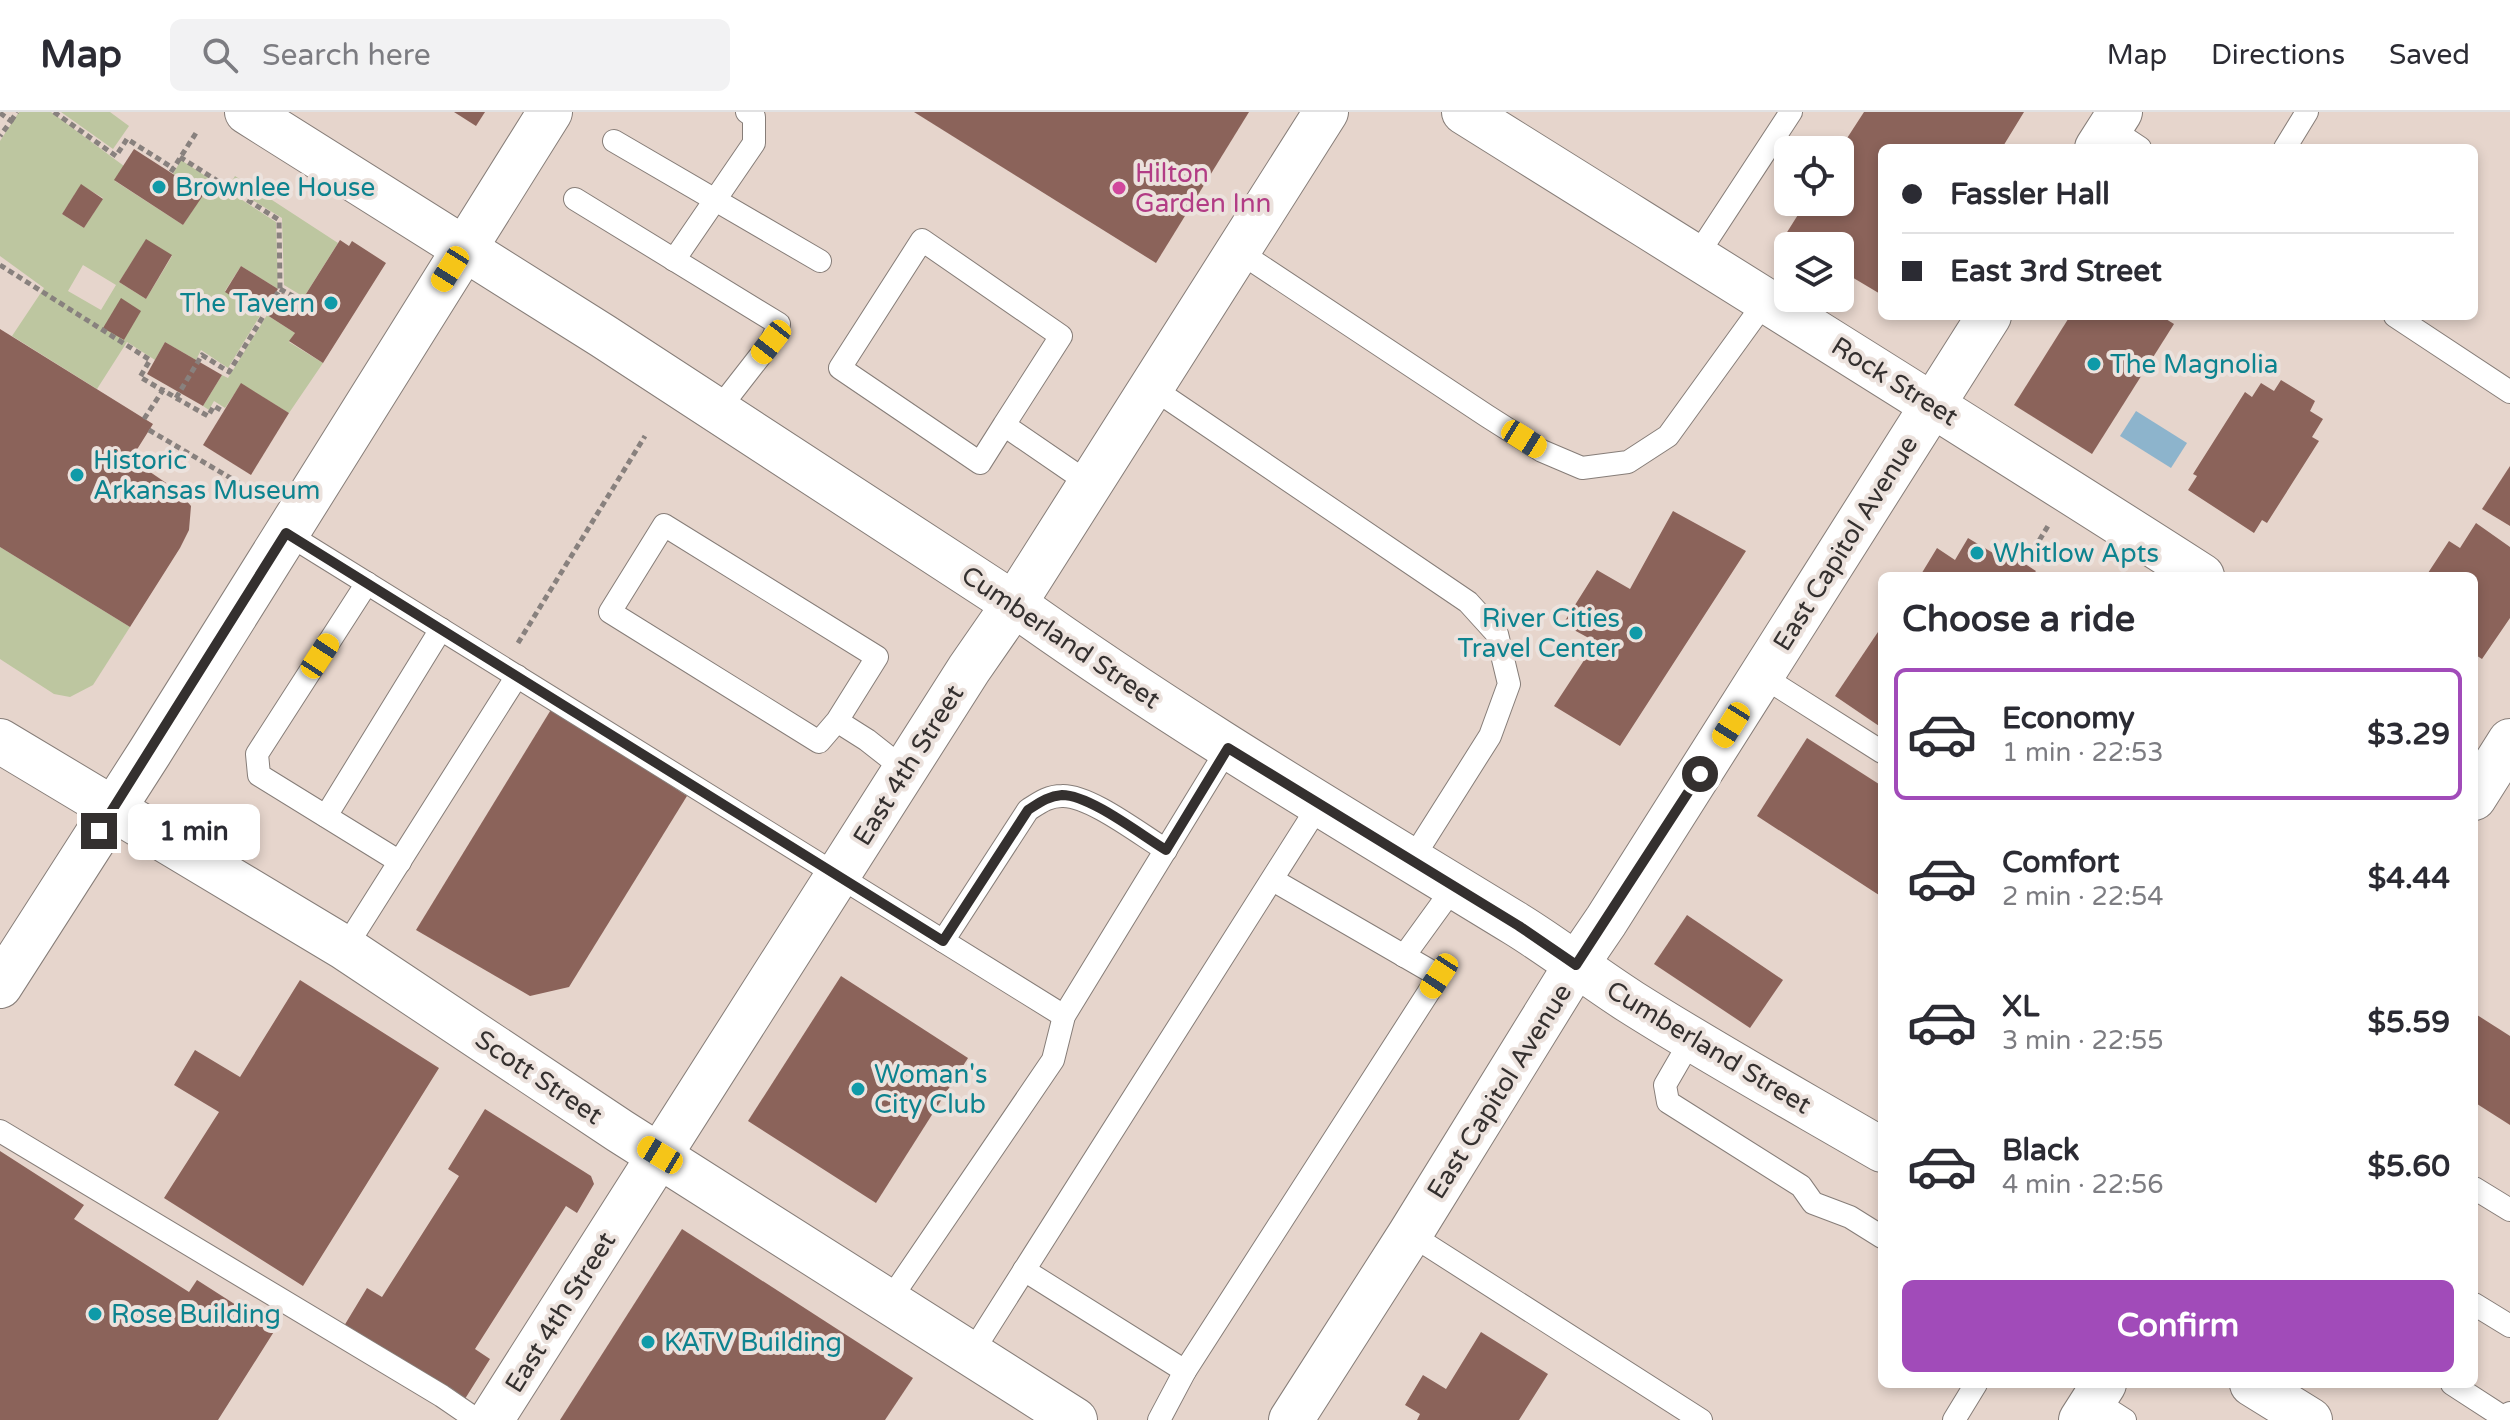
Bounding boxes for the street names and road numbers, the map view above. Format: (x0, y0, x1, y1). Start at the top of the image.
street label: Rock Street (1826, 330, 1964, 433)
street label: East Capitol Avenue (1767, 430, 1924, 656)
street label: Cumberland Street (955, 559, 1166, 715)
street label: East 4th Street (847, 679, 970, 851)
street label: Cumberland Street (1601, 974, 1817, 1121)
street label: East Capitol Avenue (1421, 978, 1578, 1204)
street label: Scott Street (469, 1024, 608, 1131)
street label: East 4th Street (499, 1226, 622, 1398)

